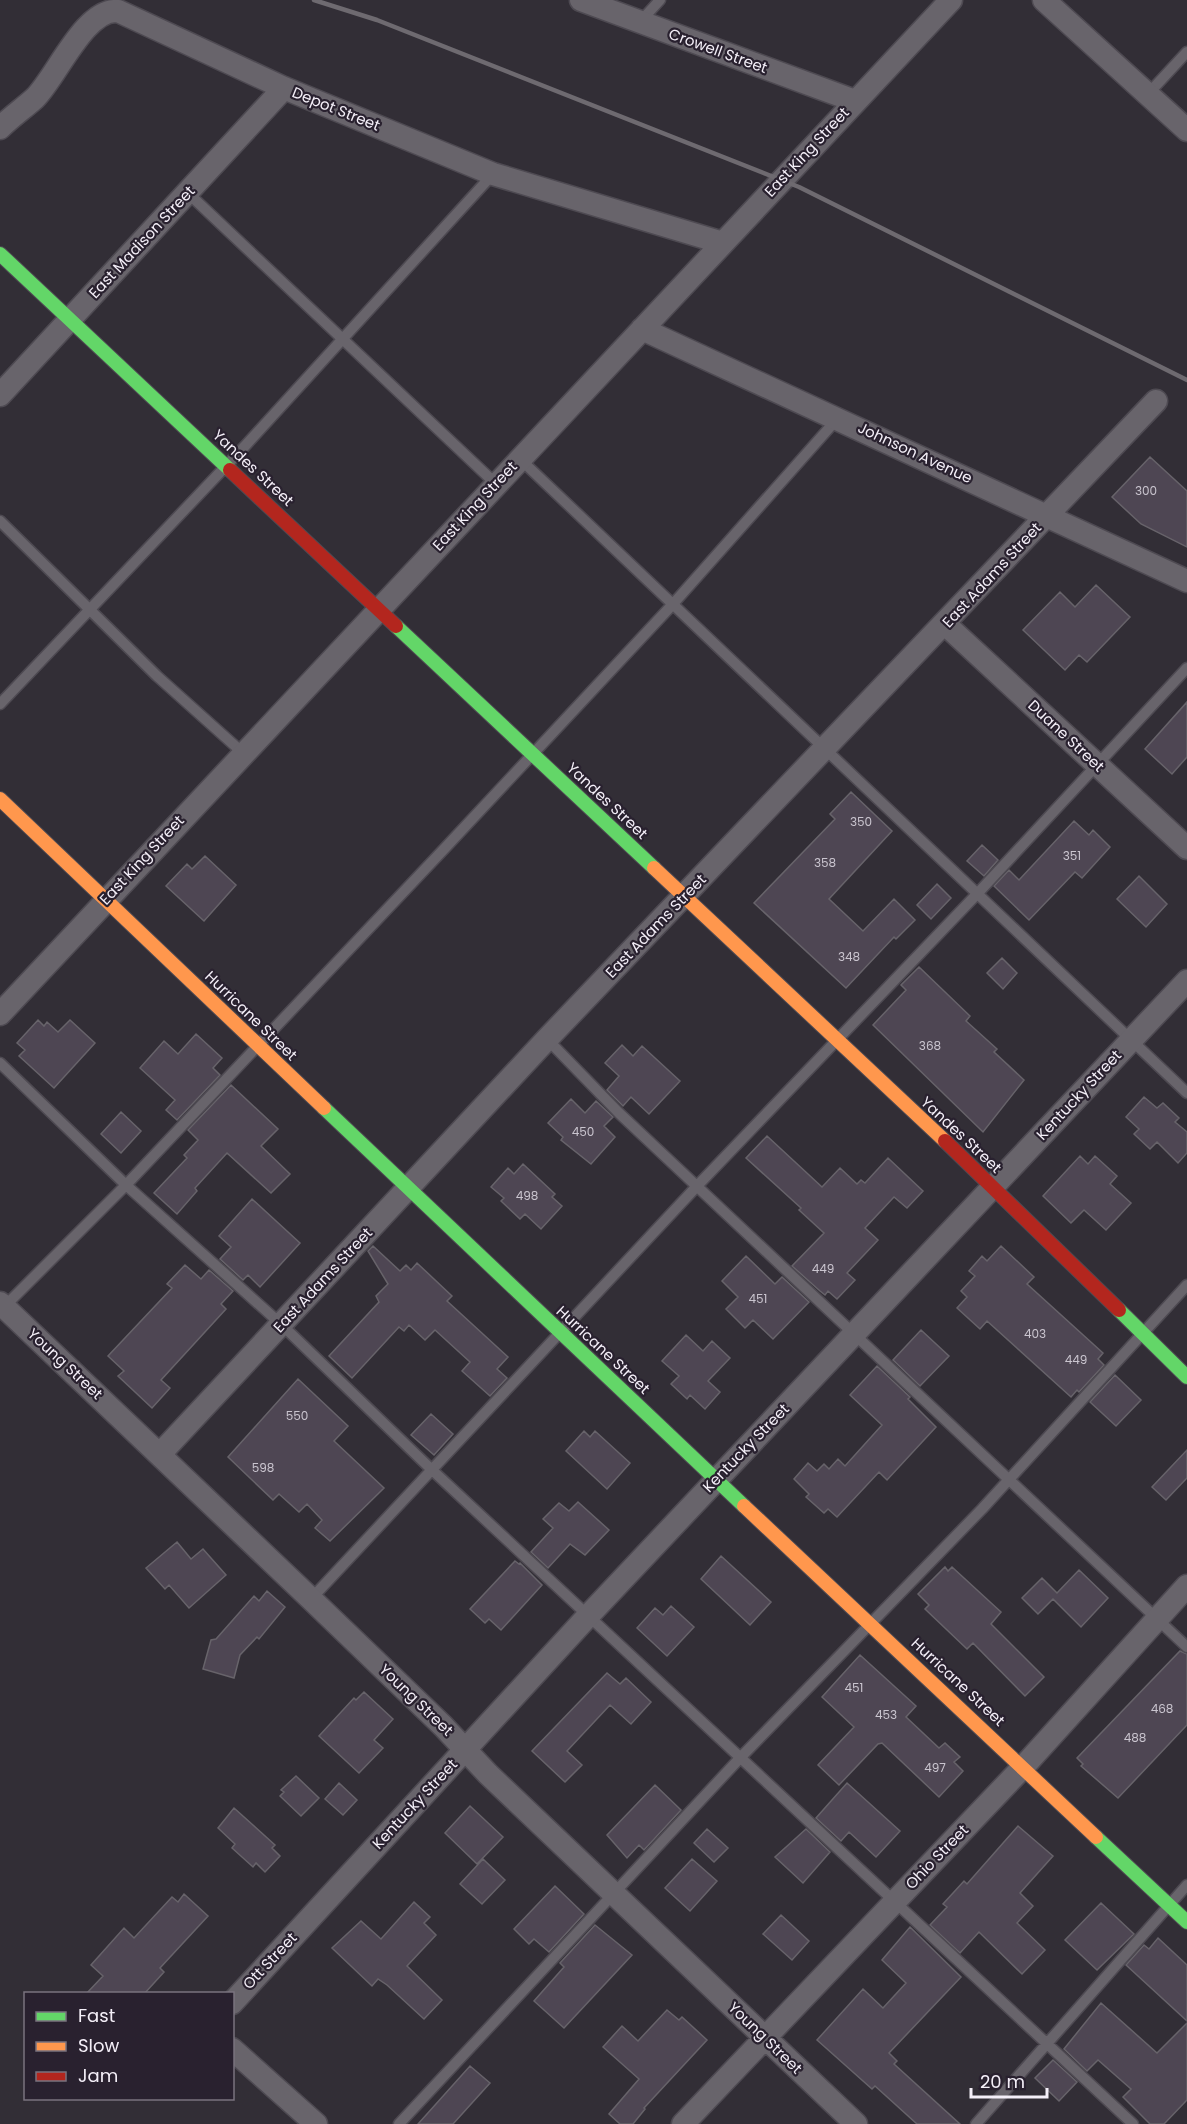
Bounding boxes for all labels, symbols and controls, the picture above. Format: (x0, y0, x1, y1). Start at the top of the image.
street label: Crowell Street (666, 23, 770, 78)
street label: Depot Street (289, 81, 383, 136)
street label: East King Street (760, 102, 854, 201)
street label: East Madison Street (84, 181, 199, 303)
street label: Johnson Avenue (855, 417, 976, 488)
street label: Yandes Street (208, 425, 298, 511)
street label: East King Street (428, 456, 522, 555)
house number: 300 (1135, 482, 1157, 499)
street label: East Adams Street (937, 517, 1046, 632)
street label: Duane Street (1024, 695, 1109, 776)
street label: Yandes Street (562, 758, 652, 844)
street label: East King Street (95, 810, 189, 909)
house number: 350 (850, 813, 872, 830)
house number: 351 (1063, 847, 1081, 864)
house number: 358 (814, 854, 836, 871)
street label: East Adams Street (601, 869, 711, 982)
house number: 348 (838, 948, 860, 965)
street label: Hurricane Street (201, 966, 302, 1065)
house number: 368 (919, 1037, 941, 1054)
street label: Kentucky Street (1031, 1045, 1126, 1144)
street label: Yandes Street (916, 1092, 1006, 1178)
house number: 450 (572, 1123, 594, 1140)
house number: 498 (516, 1187, 538, 1204)
street label: East Adams Street (268, 1222, 377, 1337)
house number: 449 (812, 1260, 834, 1277)
house number: 451 (749, 1290, 767, 1307)
street label: Hurricane Street (552, 1301, 655, 1399)
street label: Young Street (23, 1323, 107, 1404)
house number: 403 (1024, 1325, 1046, 1342)
house number: 449 (1065, 1351, 1087, 1368)
street label: Kentucky Street (698, 1399, 794, 1497)
house number: 550 (286, 1407, 308, 1424)
house number: 598 (252, 1459, 274, 1476)
street label: Hurricane Street (907, 1633, 1010, 1731)
street label: Young Street (375, 1659, 458, 1740)
house number: 451 (845, 1679, 863, 1696)
house number: 468 (1151, 1700, 1173, 1717)
house number: 453 (875, 1706, 897, 1723)
house number: 488 (1124, 1729, 1146, 1746)
street label: Kentucky Street (367, 1754, 462, 1853)
house number: 497 (924, 1759, 946, 1776)
street label: Ohio Street (900, 1820, 973, 1894)
street label: Ott Street (238, 1928, 301, 1994)
legend (24, 1992, 234, 2100)
street label: Young Street (724, 1997, 807, 2078)
text: Fast (78, 2003, 115, 2028)
text: Slow (78, 2033, 120, 2058)
scale bar (971, 2061, 1048, 2099)
text: Jam (78, 2063, 118, 2088)
text: 20 m (980, 2069, 1025, 2094)

